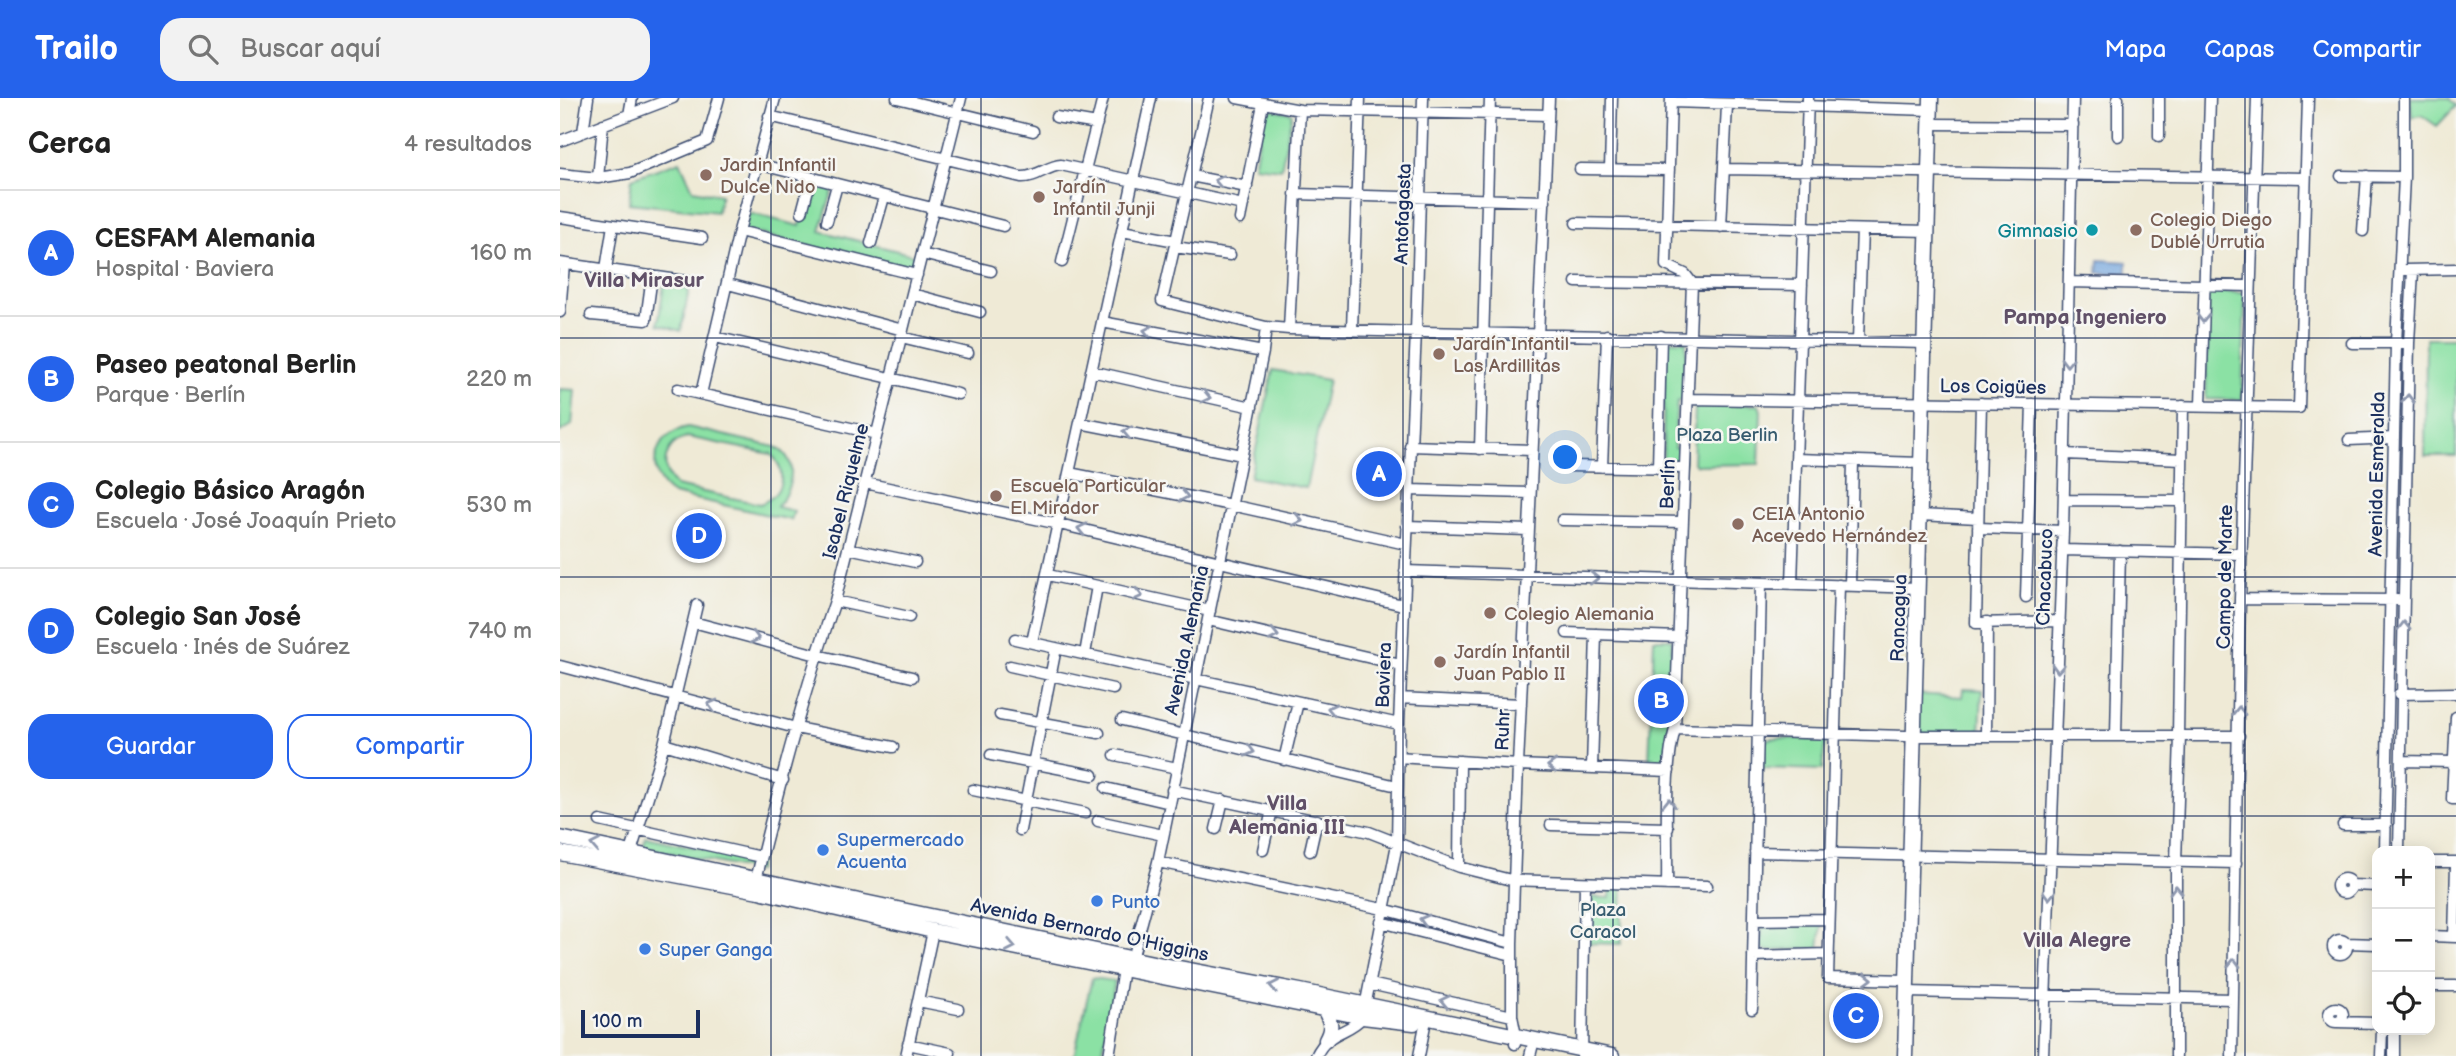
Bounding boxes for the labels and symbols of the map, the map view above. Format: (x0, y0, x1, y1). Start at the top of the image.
place label: Jardin Infantil Dulce Nido (720, 154, 836, 199)
street label: Antofagasta (1390, 163, 1417, 265)
marker: Jardin Infantil Dulce Nido (698, 167, 714, 183)
one-way arrow (1213, 175, 1225, 190)
place label: Jardín Infantil Junji (1053, 176, 1155, 221)
marker: Jardín Infantil Junji (1031, 189, 1047, 205)
place label: Colegio Diego Dublé Urrutia (2150, 209, 2272, 254)
place label: Gimnasio (1997, 220, 2078, 243)
marker: Gimnasio (2084, 222, 2100, 238)
marker: Colegio Diego Dublé Urrutia (2128, 222, 2144, 238)
district label: Villa Mirasur (584, 268, 705, 293)
district label: Pampa Ingeniero (2003, 305, 2167, 330)
one-way arrow (2195, 313, 2210, 324)
one-way arrow (1142, 324, 1154, 339)
place label: Jardín Infantil Las Ardillitas (1453, 333, 1569, 378)
marker: Jardín Infantil Las Ardillitas (1431, 346, 1447, 362)
one-way arrow (2060, 357, 2075, 368)
street label: Los Coigües (1939, 375, 2047, 400)
one-way arrow (1200, 389, 1212, 403)
street label: Avenida Esmeralda (2365, 391, 2390, 557)
one-way arrow (2400, 393, 2416, 403)
street label: Isabel Riquelme (818, 421, 874, 562)
park label: Plaza Berlin (1676, 424, 1778, 447)
one-way arrow (1121, 426, 1133, 441)
your location (1548, 440, 1582, 474)
pin: A (1356, 448, 1402, 500)
street label: Berlín (1656, 458, 1681, 510)
place label: Escuela Particular El Mirador (1010, 475, 1167, 520)
one-way arrow (1178, 487, 1190, 502)
marker: Escuela Particular El Mirador (988, 488, 1004, 504)
place label: CEIA Antonio Acevedo Hernández (1752, 503, 1928, 548)
street label: Campo de Marte (2213, 504, 2238, 650)
pin: D (676, 510, 722, 562)
one-way arrow (1292, 512, 1304, 526)
marker: CEIA Antonio Acevedo Hernández (1730, 516, 1746, 532)
one-way arrow (1076, 523, 1088, 538)
street label: Chacabuco (2032, 528, 2059, 626)
street label: Avenida Alemania (1160, 563, 1215, 717)
one-way arrow (1590, 570, 1600, 586)
street label: Rancagua (1886, 574, 1913, 663)
one-way arrow (1132, 587, 1144, 601)
place label: Colegio Alemania (1504, 603, 1654, 626)
marker: Colegio Alemania (1482, 605, 1498, 621)
one-way arrow (2396, 620, 2412, 631)
one-way arrow (1268, 627, 1280, 642)
one-way arrow (748, 630, 760, 644)
place label: Jardín Infantil Juan Pablo II (1454, 641, 1570, 686)
street label: Baviera (1372, 642, 1397, 708)
marker: Jardín Infantil Juan Pablo II (1432, 654, 1448, 670)
one-way arrow (2051, 663, 2066, 674)
pin: B (1638, 675, 1684, 727)
one-way arrow (706, 698, 718, 713)
one-way arrow (1326, 703, 1338, 718)
one-way arrow (2231, 706, 2247, 716)
street label: Ruhr (1491, 708, 1516, 751)
one-way arrow (1244, 743, 1256, 757)
one-way arrow (1546, 759, 1557, 774)
district label: Villa Alemania III (1228, 791, 1345, 840)
one-way arrow (1661, 797, 1676, 808)
place label: Supermercado Acuenta (837, 829, 964, 874)
one-way arrow (589, 838, 601, 853)
marker: Supermercado Acuenta (815, 842, 831, 858)
one-way arrow (2168, 884, 2184, 895)
one-way arrow (2041, 890, 2056, 901)
place label: Punto (1111, 891, 1160, 914)
marker: Punto (1089, 893, 1105, 909)
street label: Avenida Bernardo O'Higgins (969, 894, 1211, 967)
park label: Plaza Caracol (1570, 899, 1636, 944)
one-way arrow (1418, 913, 1430, 928)
district label: Villa Alegre (2023, 928, 2131, 953)
one-way arrow (1005, 938, 1017, 953)
place label: Super Ganga (659, 939, 773, 962)
marker: Super Ganga (637, 941, 653, 957)
one-way arrow (2226, 958, 2242, 968)
one-way arrow (1863, 971, 1874, 987)
one-way arrow (1268, 979, 1280, 994)
pin: C (1833, 990, 1879, 1042)
one-way arrow (1439, 995, 1451, 1010)
scale bar (581, 1007, 700, 1039)

